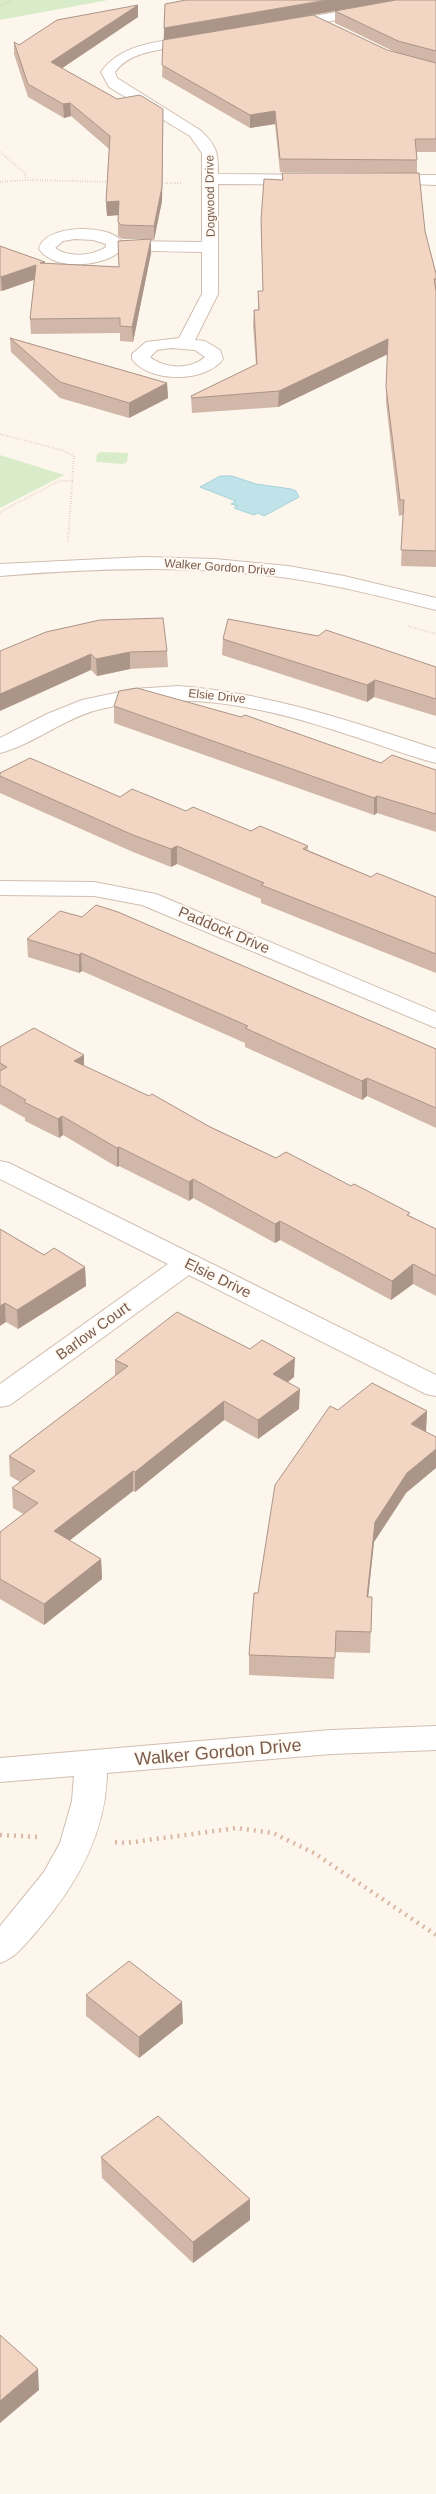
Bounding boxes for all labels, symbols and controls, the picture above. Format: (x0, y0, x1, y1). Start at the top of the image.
street label: Dogwood Drive (202, 155, 218, 237)
street label: Walker Gordon Drive (164, 556, 276, 578)
street label: Elsie Drive (188, 686, 247, 706)
street label: Paddock Drive (176, 903, 272, 956)
street label: Elsie Drive (182, 1254, 254, 1301)
street label: Barlow Court (53, 1298, 133, 1363)
street label: Walker Gordon Drive (134, 1735, 302, 1769)

